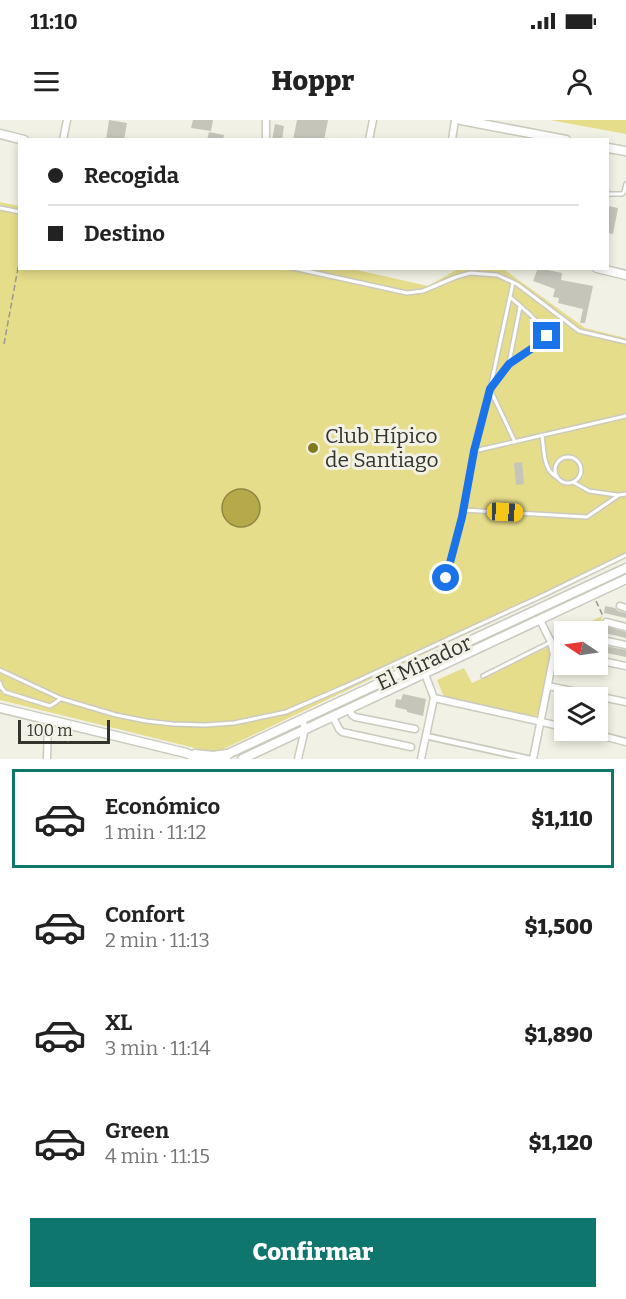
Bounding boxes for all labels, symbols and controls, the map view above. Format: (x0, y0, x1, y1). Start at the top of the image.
text: 11:10 (30, 8, 78, 35)
icon: menu (30, 65, 63, 98)
text: Hoppr (272, 65, 354, 97)
icon: person (563, 65, 596, 98)
text: Recogida (84, 162, 179, 189)
text: Destino (84, 220, 165, 247)
route end (533, 322, 560, 349)
place label: Club Hípico de Santiago (325, 423, 439, 473)
marker: Club Hípico de Santiago (306, 441, 320, 455)
car (487, 502, 523, 522)
route start (432, 564, 459, 591)
north arrow (554, 621, 608, 675)
map controls (554, 621, 608, 741)
street label: El Mirador (372, 630, 476, 696)
button: layers (554, 687, 608, 741)
scale bar (18, 717, 110, 744)
text: 100 m (27, 721, 72, 740)
icon: car (33, 792, 87, 846)
text: Económico (105, 793, 220, 820)
text: $1,110 (531, 805, 593, 832)
text: 1 min · 11:12 (105, 820, 207, 844)
icon: car (33, 900, 87, 954)
text: Confort (105, 901, 185, 928)
text: $1,500 (524, 913, 593, 940)
text: 2 min · 11:13 (105, 928, 210, 952)
icon: car (33, 1008, 87, 1062)
text: XL (105, 1009, 132, 1036)
text: $1,890 (524, 1021, 593, 1048)
text: 3 min · 11:14 (105, 1036, 211, 1060)
icon: car (33, 1116, 87, 1170)
text: Green (105, 1117, 169, 1144)
text: $1,120 (528, 1129, 593, 1156)
text: 4 min · 11:15 (105, 1144, 210, 1168)
button: Confirmar (30, 1218, 596, 1287)

